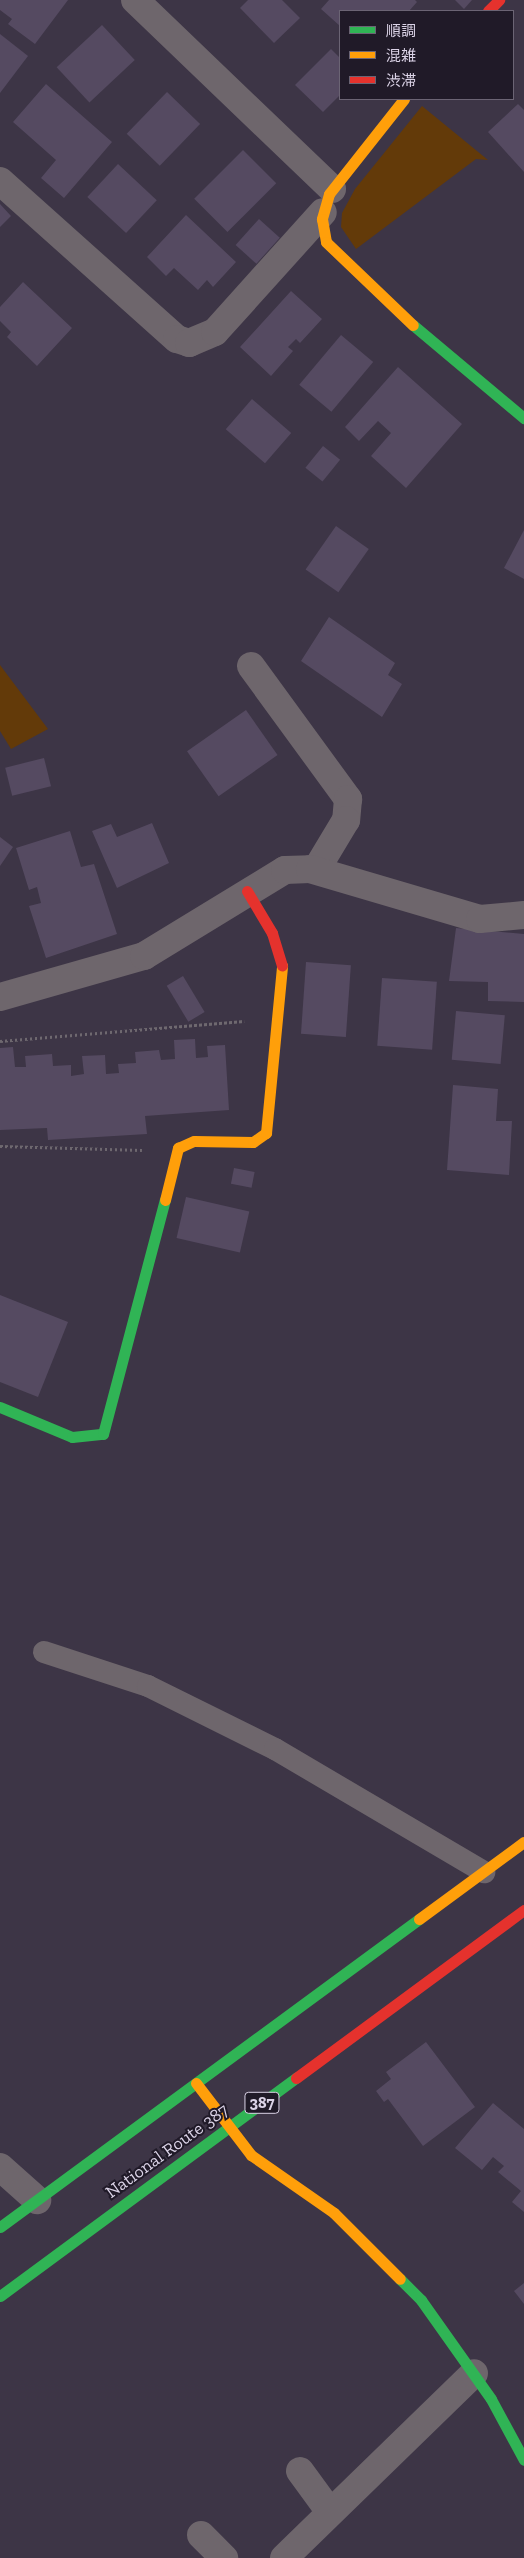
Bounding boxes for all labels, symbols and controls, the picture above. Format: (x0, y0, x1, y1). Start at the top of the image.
legend (339, 10, 514, 100)
text: 順調 (386, 22, 416, 40)
text: 混雑 (386, 47, 416, 65)
text: 渋滞 (386, 72, 416, 90)
road number: 387 (243, 2090, 281, 2116)
street label: National Route 387 (101, 2099, 233, 2203)

